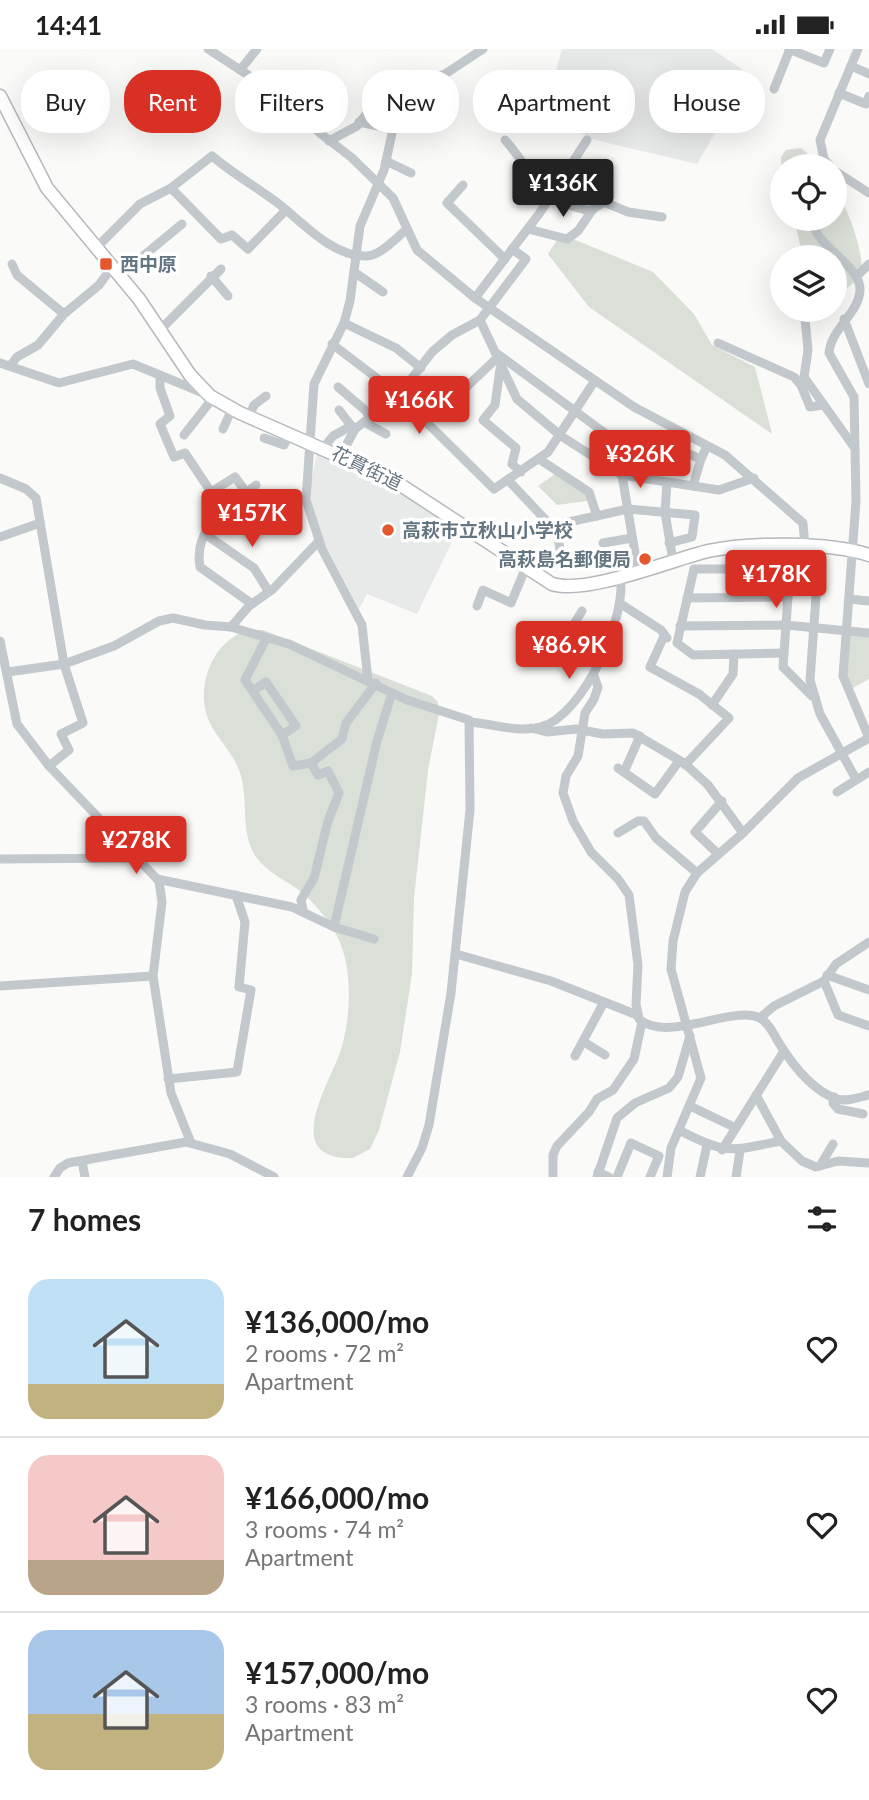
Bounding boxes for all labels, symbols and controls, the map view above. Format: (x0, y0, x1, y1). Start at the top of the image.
text: 14:41 (35, 9, 102, 41)
chip: Buy (21, 70, 110, 133)
chip: Rent (124, 70, 221, 133)
chip: Filters (235, 70, 348, 133)
chip: New (362, 70, 459, 133)
chip: Apartment (473, 70, 635, 133)
chip: House (649, 70, 765, 133)
map controls (770, 154, 847, 322)
button: locate (770, 154, 847, 231)
pin: ¥136K (514, 159, 612, 219)
text: ¥136K (528, 168, 598, 196)
button: layers (770, 245, 847, 322)
place label: 西中原 (120, 252, 177, 275)
marker: 西中原 (98, 256, 114, 272)
pin: ¥166K (370, 377, 468, 436)
text: ¥166K (384, 385, 454, 413)
pin: ¥326K (591, 431, 689, 490)
text: ¥326K (605, 439, 675, 467)
street label: 花貫街道 (328, 441, 406, 495)
pin: ¥157K (203, 489, 301, 549)
text: ¥157K (217, 498, 287, 526)
place label: 高萩市立秋山小学校 (402, 518, 573, 541)
marker: 高萩市立秋山小学校 (380, 522, 396, 538)
place label: 高萩島名郵便局 (498, 547, 631, 570)
marker: 高萩島名郵便局 (637, 551, 653, 567)
pin: ¥178K (727, 551, 825, 610)
text: ¥178K (741, 559, 811, 587)
pin: ¥86.9K (512, 621, 626, 681)
text: ¥86.9K (532, 630, 606, 658)
pin: ¥278K (87, 817, 185, 876)
text: ¥278K (101, 825, 171, 853)
icon: filters (803, 1200, 841, 1238)
text: 7 homes (28, 1201, 141, 1237)
text: ¥136,000/mo (245, 1303, 429, 1339)
icon: home (84, 1307, 168, 1391)
icon: heart (803, 1330, 841, 1368)
text: 2 rooms · 72 m² (245, 1339, 404, 1367)
text: Apartment (245, 1367, 353, 1395)
text: ¥166,000/mo (245, 1479, 429, 1515)
icon: home (84, 1483, 168, 1567)
icon: heart (803, 1506, 841, 1544)
text: 3 rooms · 74 m² (245, 1515, 404, 1543)
text: Apartment (245, 1543, 353, 1571)
text: ¥157,000/mo (245, 1654, 429, 1690)
icon: home (84, 1658, 168, 1742)
icon: heart (803, 1681, 841, 1719)
text: 3 rooms · 83 m² (245, 1690, 404, 1718)
text: Apartment (245, 1718, 353, 1746)

